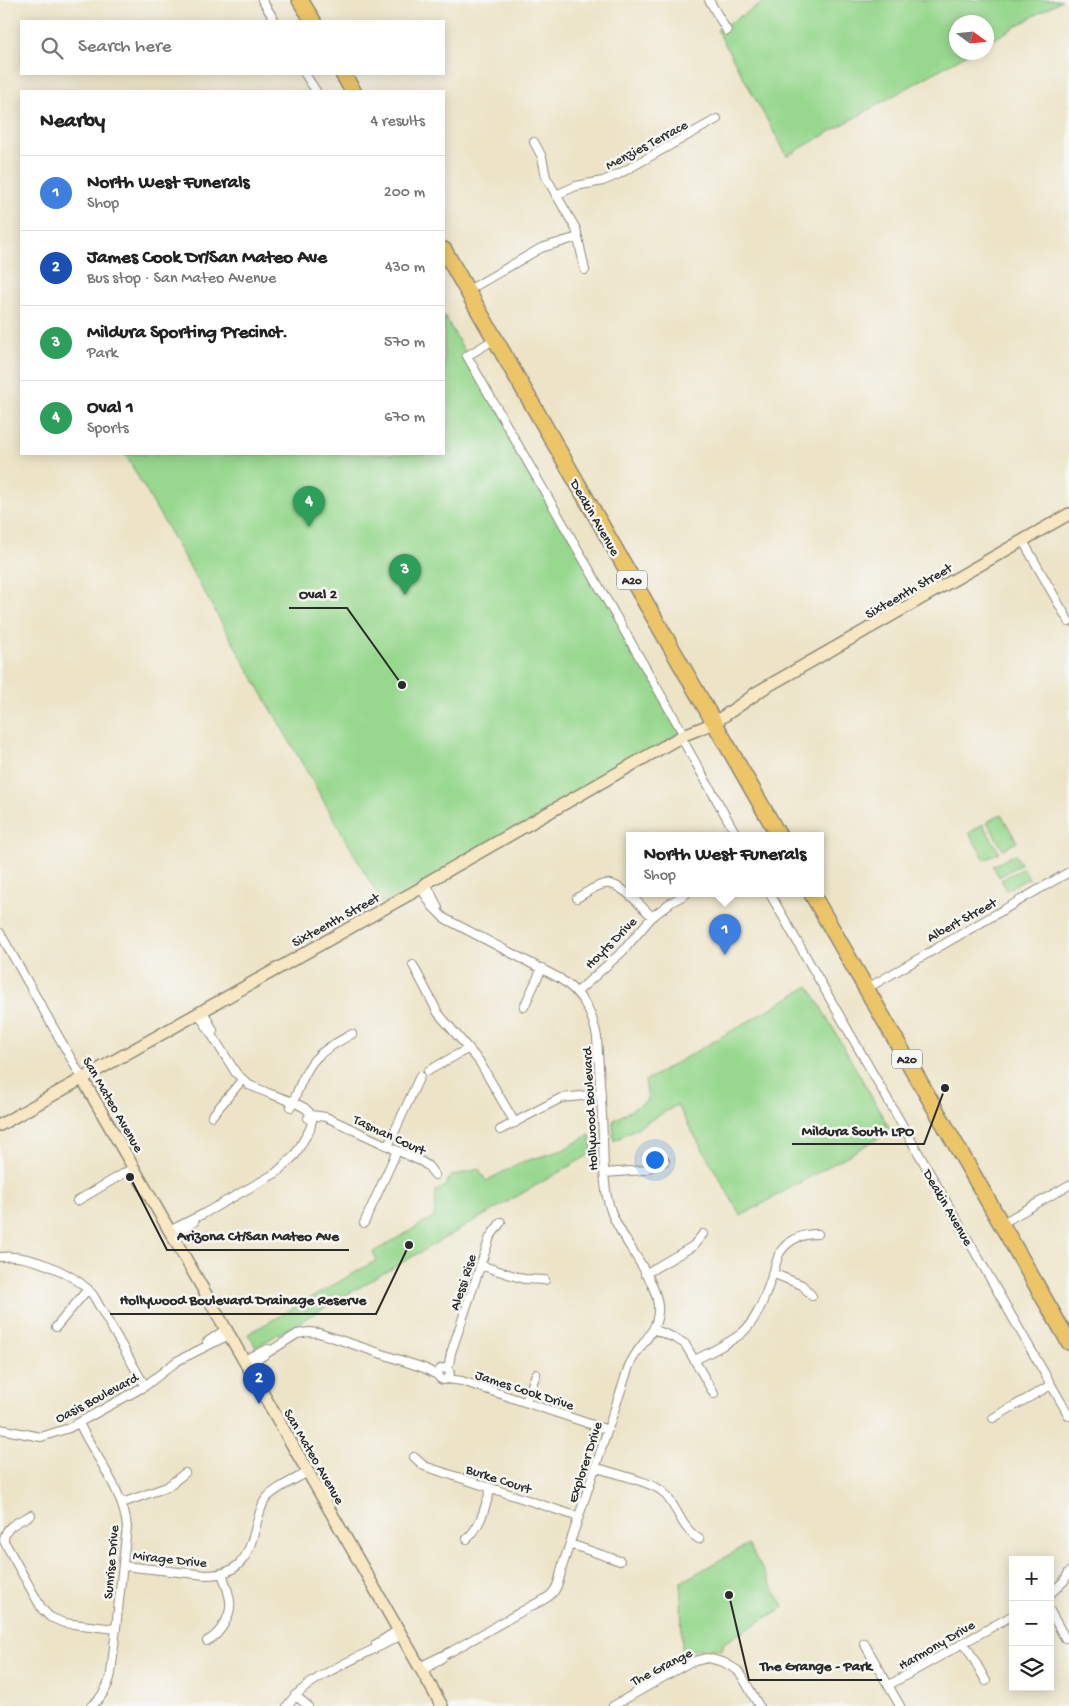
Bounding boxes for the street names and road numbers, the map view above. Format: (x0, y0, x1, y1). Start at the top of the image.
street label: Menzies Terrace (603, 117, 692, 175)
street label: Deakin Avenue (565, 476, 623, 560)
street label: Sixteenth Street (863, 560, 957, 624)
road number: A20 (617, 570, 647, 590)
street label: Sixteenth Street (289, 889, 384, 952)
street label: Albert Street (924, 894, 1001, 947)
street label: Hoyts Drive (582, 914, 642, 973)
street label: Hollywood Boulevard (580, 1045, 603, 1171)
road number: A20 (892, 1050, 922, 1068)
street label: San Mateo Avenue (78, 1055, 146, 1157)
street label: Tasman Court (349, 1112, 429, 1161)
street label: Deakin Avenue (918, 1166, 976, 1250)
street label: Alessi Rise (447, 1252, 482, 1313)
street label: James Cook Drive (473, 1367, 577, 1416)
street label: Oasis Boulevard (53, 1369, 143, 1428)
street label: San Mateo Avenue (279, 1407, 347, 1509)
street label: Explorer Drive (565, 1419, 608, 1505)
street label: Burke Court (463, 1462, 534, 1499)
street label: Sunrise Drive (101, 1524, 124, 1600)
street label: Mirage Drive (132, 1548, 208, 1573)
street label: Harmony Drive (896, 1617, 979, 1675)
street label: The Grange (628, 1645, 696, 1691)

